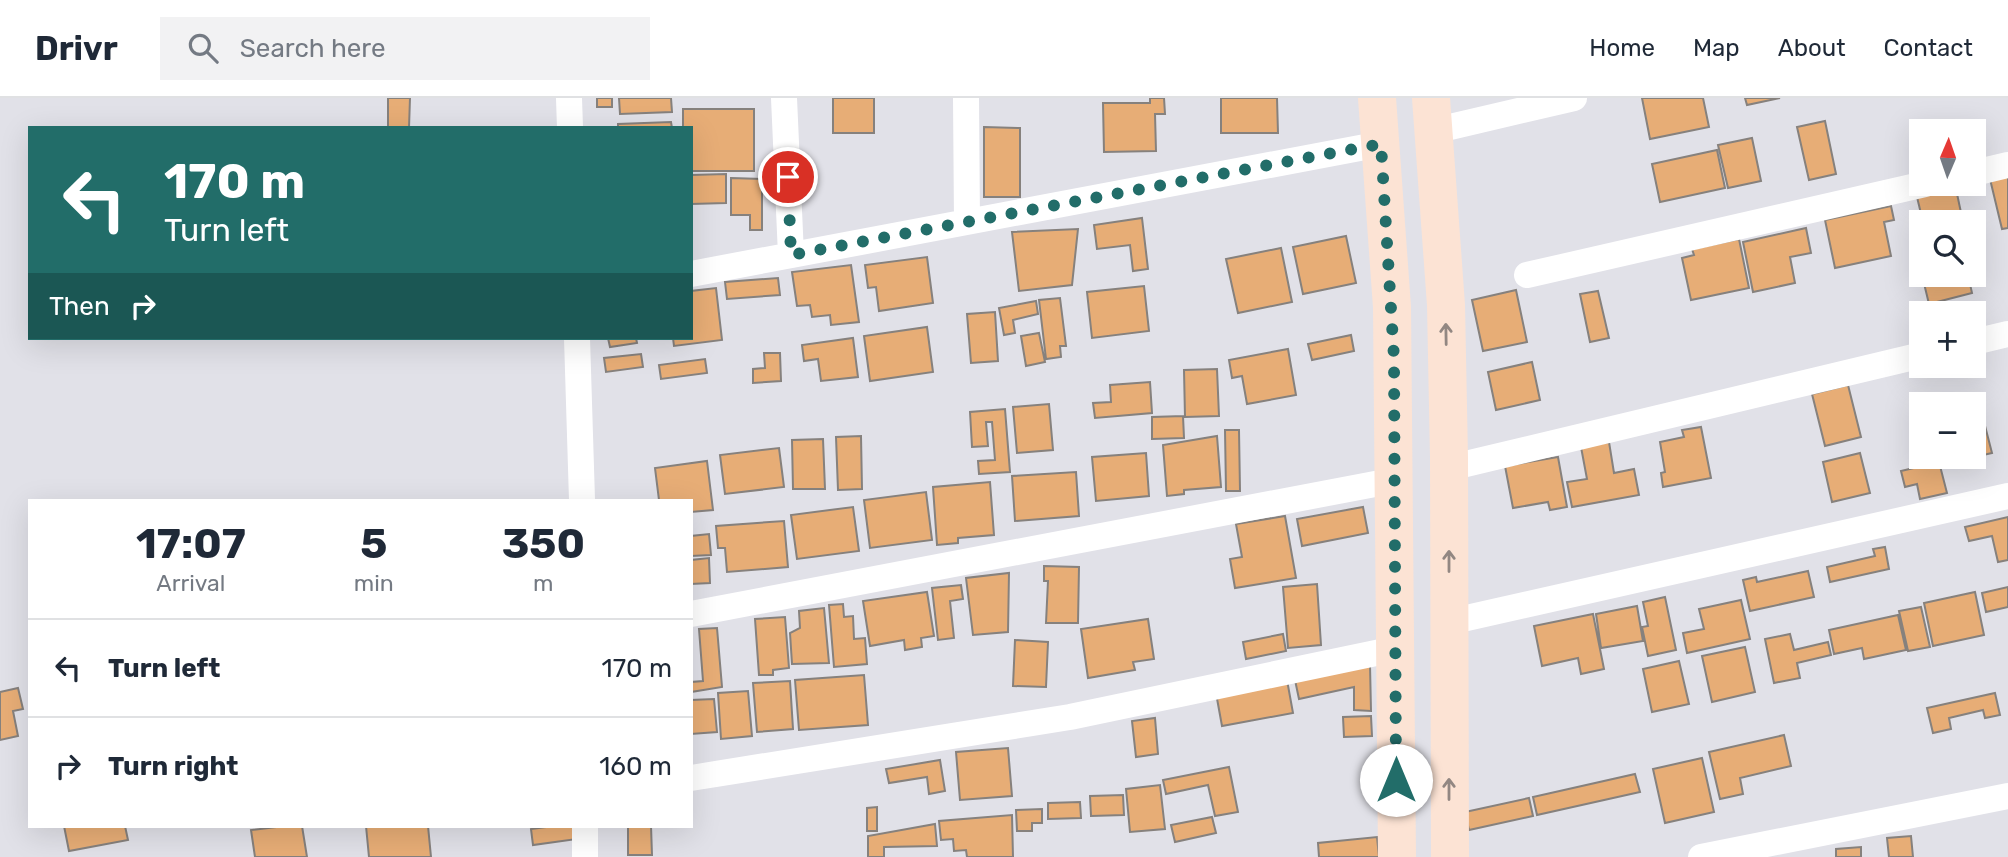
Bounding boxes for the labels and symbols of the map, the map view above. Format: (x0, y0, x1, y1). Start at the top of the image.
north arrow (1909, 119, 1986, 196)
pin (758, 147, 818, 207)
one-way arrow (1440, 323, 1453, 346)
one-way arrow (1442, 550, 1456, 573)
position arrow (1359, 743, 1433, 817)
one-way arrow (1442, 778, 1456, 801)

